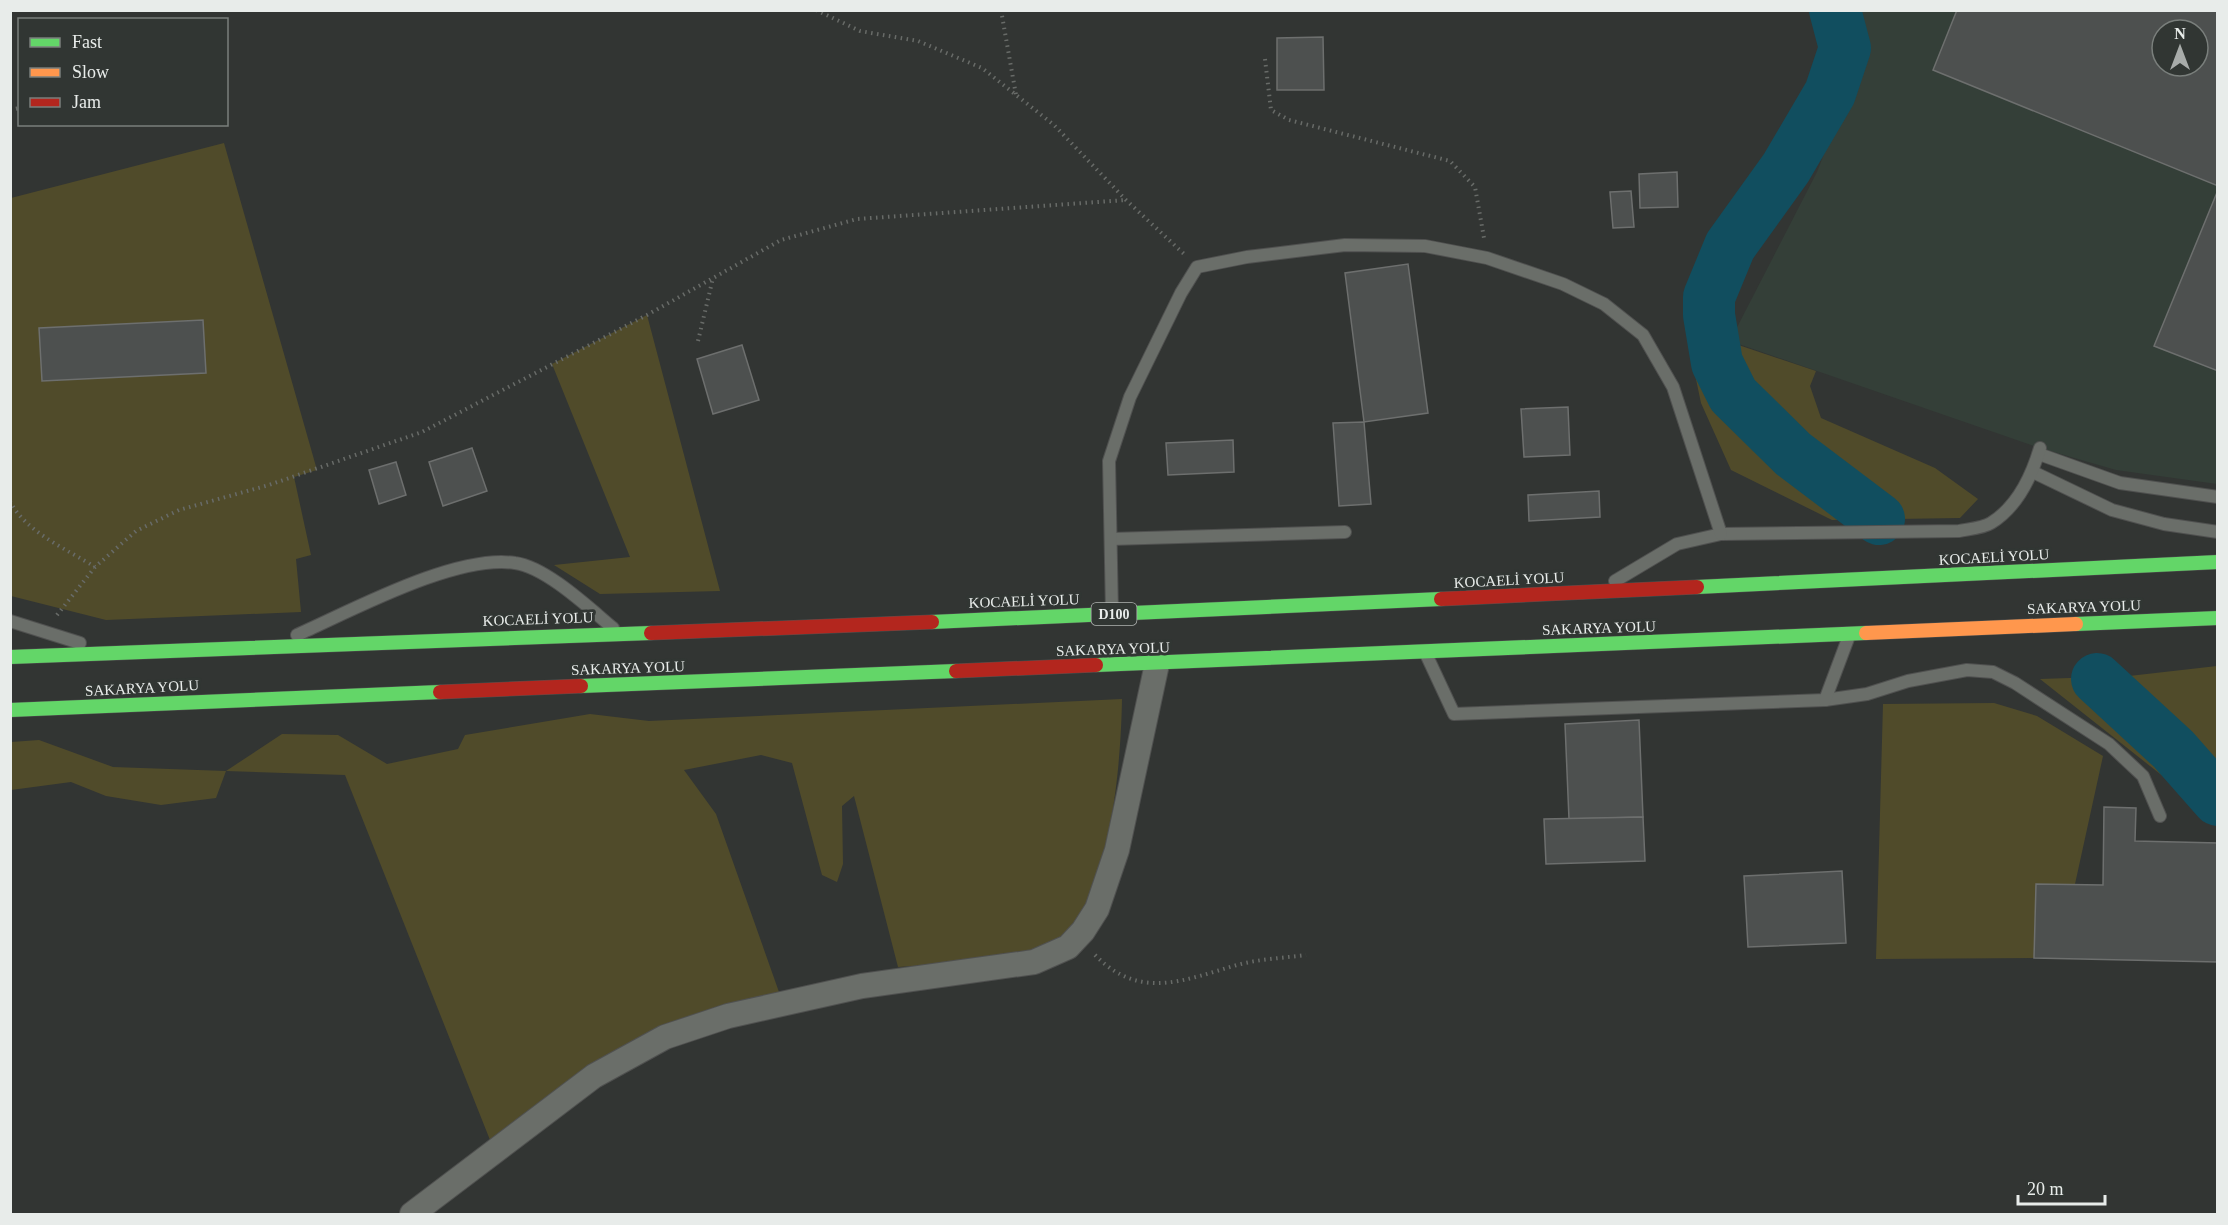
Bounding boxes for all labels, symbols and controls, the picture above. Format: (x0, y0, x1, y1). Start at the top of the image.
legend (18, 18, 228, 126)
north arrow (2150, 18, 2210, 78)
text: N (2174, 25, 2186, 42)
text: Fast (72, 32, 102, 52)
text: Slow (72, 62, 109, 82)
text: Jam (72, 92, 101, 112)
street label: KOCAELİ YOLU (1938, 546, 2050, 568)
street label: KOCAELİ YOLU (1453, 569, 1565, 591)
street label: KOCAELİ YOLU (968, 591, 1080, 611)
street label: SAKARYA YOLU (2027, 597, 2141, 617)
road number: D100 (1092, 603, 1136, 625)
street label: KOCAELİ YOLU (482, 609, 594, 629)
street label: SAKARYA YOLU (1542, 618, 1656, 638)
street label: SAKARYA YOLU (1056, 639, 1170, 659)
street label: SAKARYA YOLU (571, 658, 685, 678)
street label: SAKARYA YOLU (85, 677, 200, 699)
scale bar (2018, 1168, 2105, 1206)
text: 20 m (2027, 1179, 2064, 1199)

